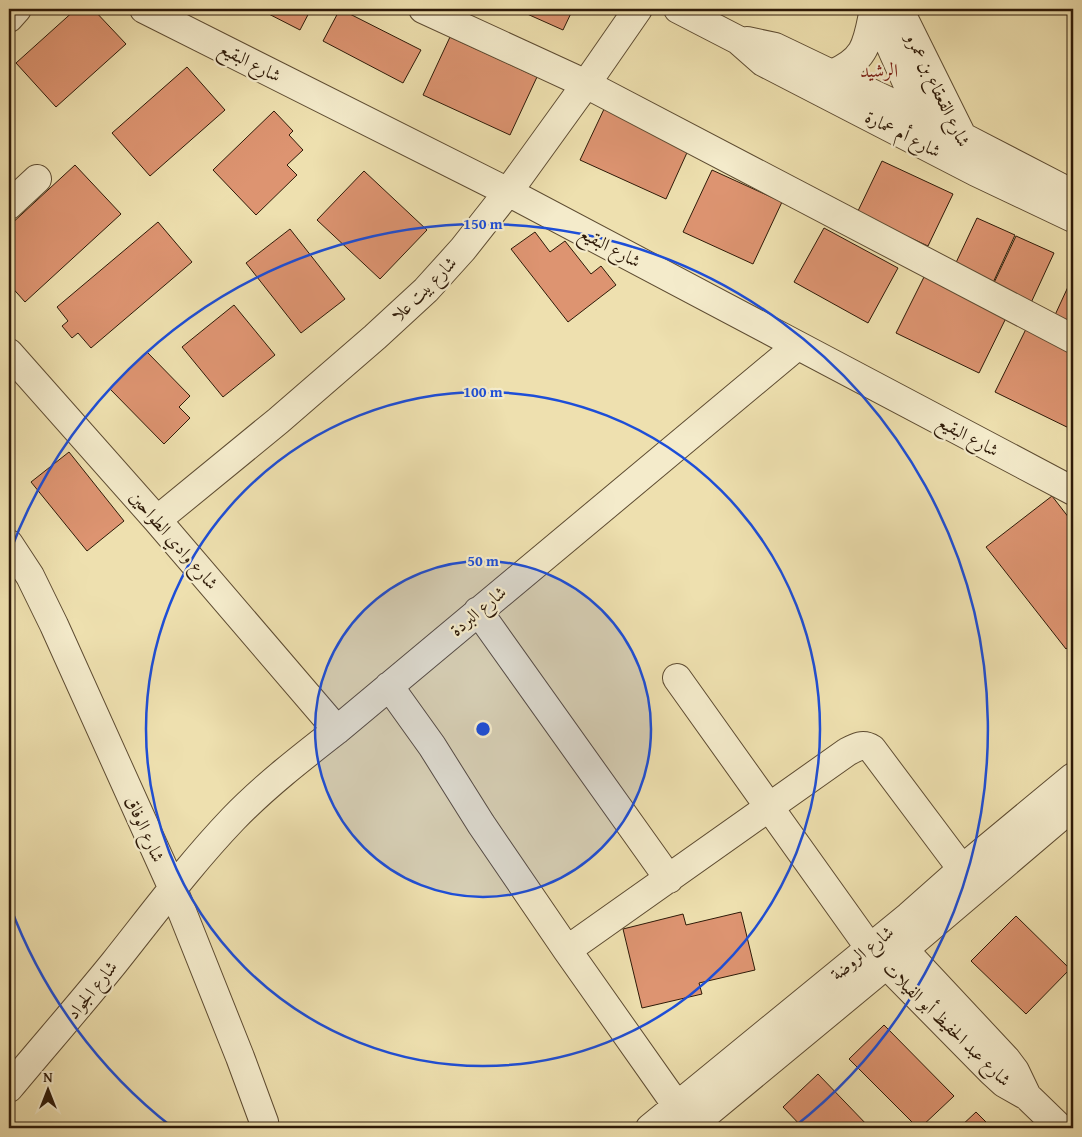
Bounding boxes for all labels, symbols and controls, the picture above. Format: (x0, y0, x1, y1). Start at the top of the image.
street label: شارع القعقاع بن عمرو (897, 26, 978, 152)
street label: شارع البقيع (213, 34, 286, 91)
district label: الرشيد (860, 56, 898, 84)
street label: شارع أم عمارة (859, 103, 946, 167)
text: 150 m (463, 213, 503, 234)
street label: شارع البقيع (573, 219, 646, 277)
street label: شارع بيت علا (385, 250, 464, 329)
text: 100 m (463, 381, 503, 402)
street label: شارع البقيع (931, 408, 1004, 466)
street label: شارع وادي الطواحين (122, 484, 225, 597)
text: 50 m (467, 550, 499, 571)
street label: شارع البردة (443, 579, 513, 644)
centre of rings (474, 720, 492, 738)
street label: شارع الوفاق (117, 791, 172, 867)
street label: شارع الروضة (824, 919, 901, 988)
street label: شارع الجواد (60, 954, 125, 1026)
street label: شارع عبد الحفيظ أبو الفيلات (876, 955, 1018, 1094)
north arrow (22, 1064, 72, 1114)
text: N (43, 1067, 53, 1087)

